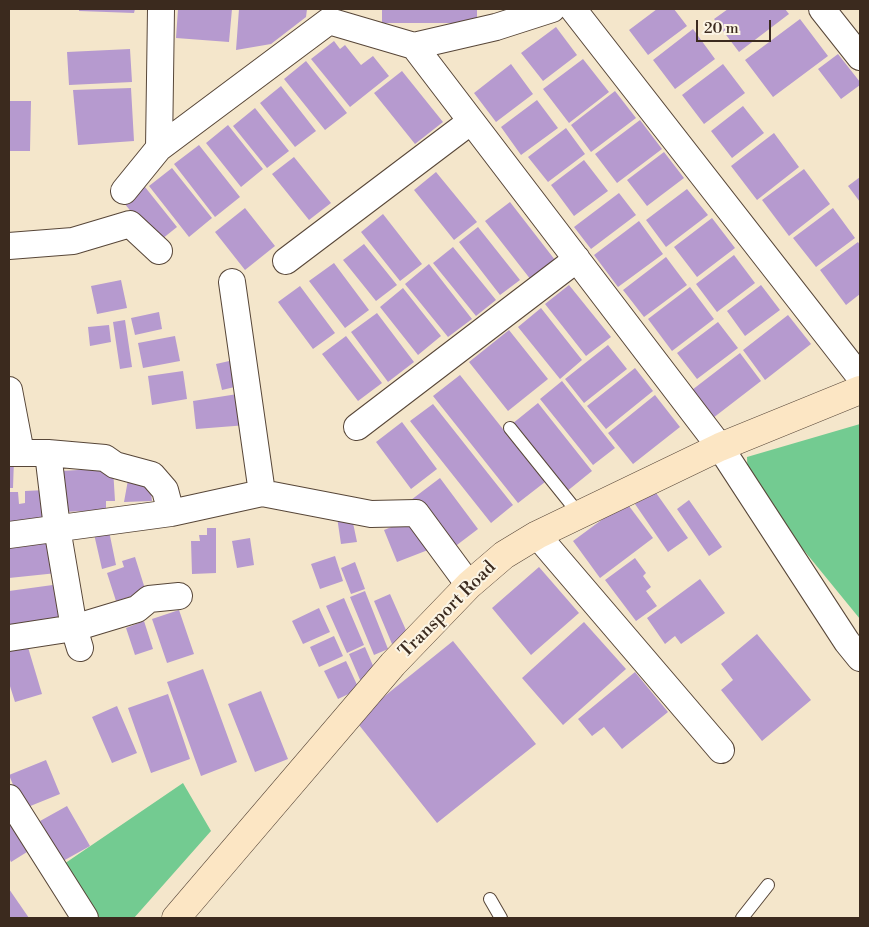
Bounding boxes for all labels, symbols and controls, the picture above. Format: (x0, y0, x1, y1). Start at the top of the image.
scale bar (699, 10, 774, 42)
text: 20 m (704, 19, 739, 38)
street label: Transport Road (395, 557, 501, 663)

